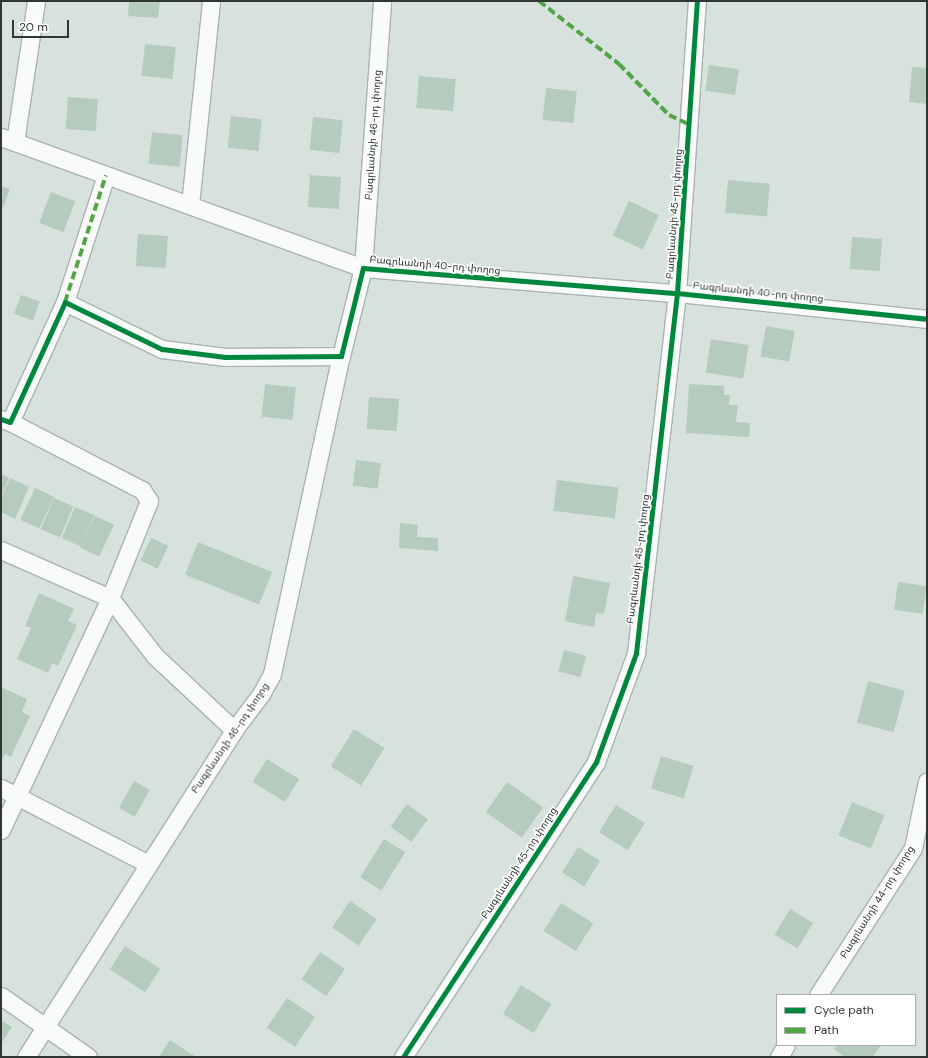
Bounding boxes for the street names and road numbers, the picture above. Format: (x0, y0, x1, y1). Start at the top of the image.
street label: Բագրևանդի 46-րդ փողոց (362, 69, 384, 201)
street label: Բագրևանդի 45-րդ փողոց (663, 148, 685, 280)
street label: Բագրևանդի 40-րդ փողոց (369, 253, 501, 277)
street label: Բագրևանդի 40-րդ փողոց (692, 279, 824, 305)
street label: Բագրևանդի 45-րդ փողոց (624, 493, 652, 625)
street label: Բագրևանդի 46-րդ փողոց (188, 680, 272, 796)
street label: Բագրևանդի 45-րդ փողոց (478, 805, 560, 921)
street label: Բագրևանդի 44-րդ փողոց (837, 843, 917, 961)

